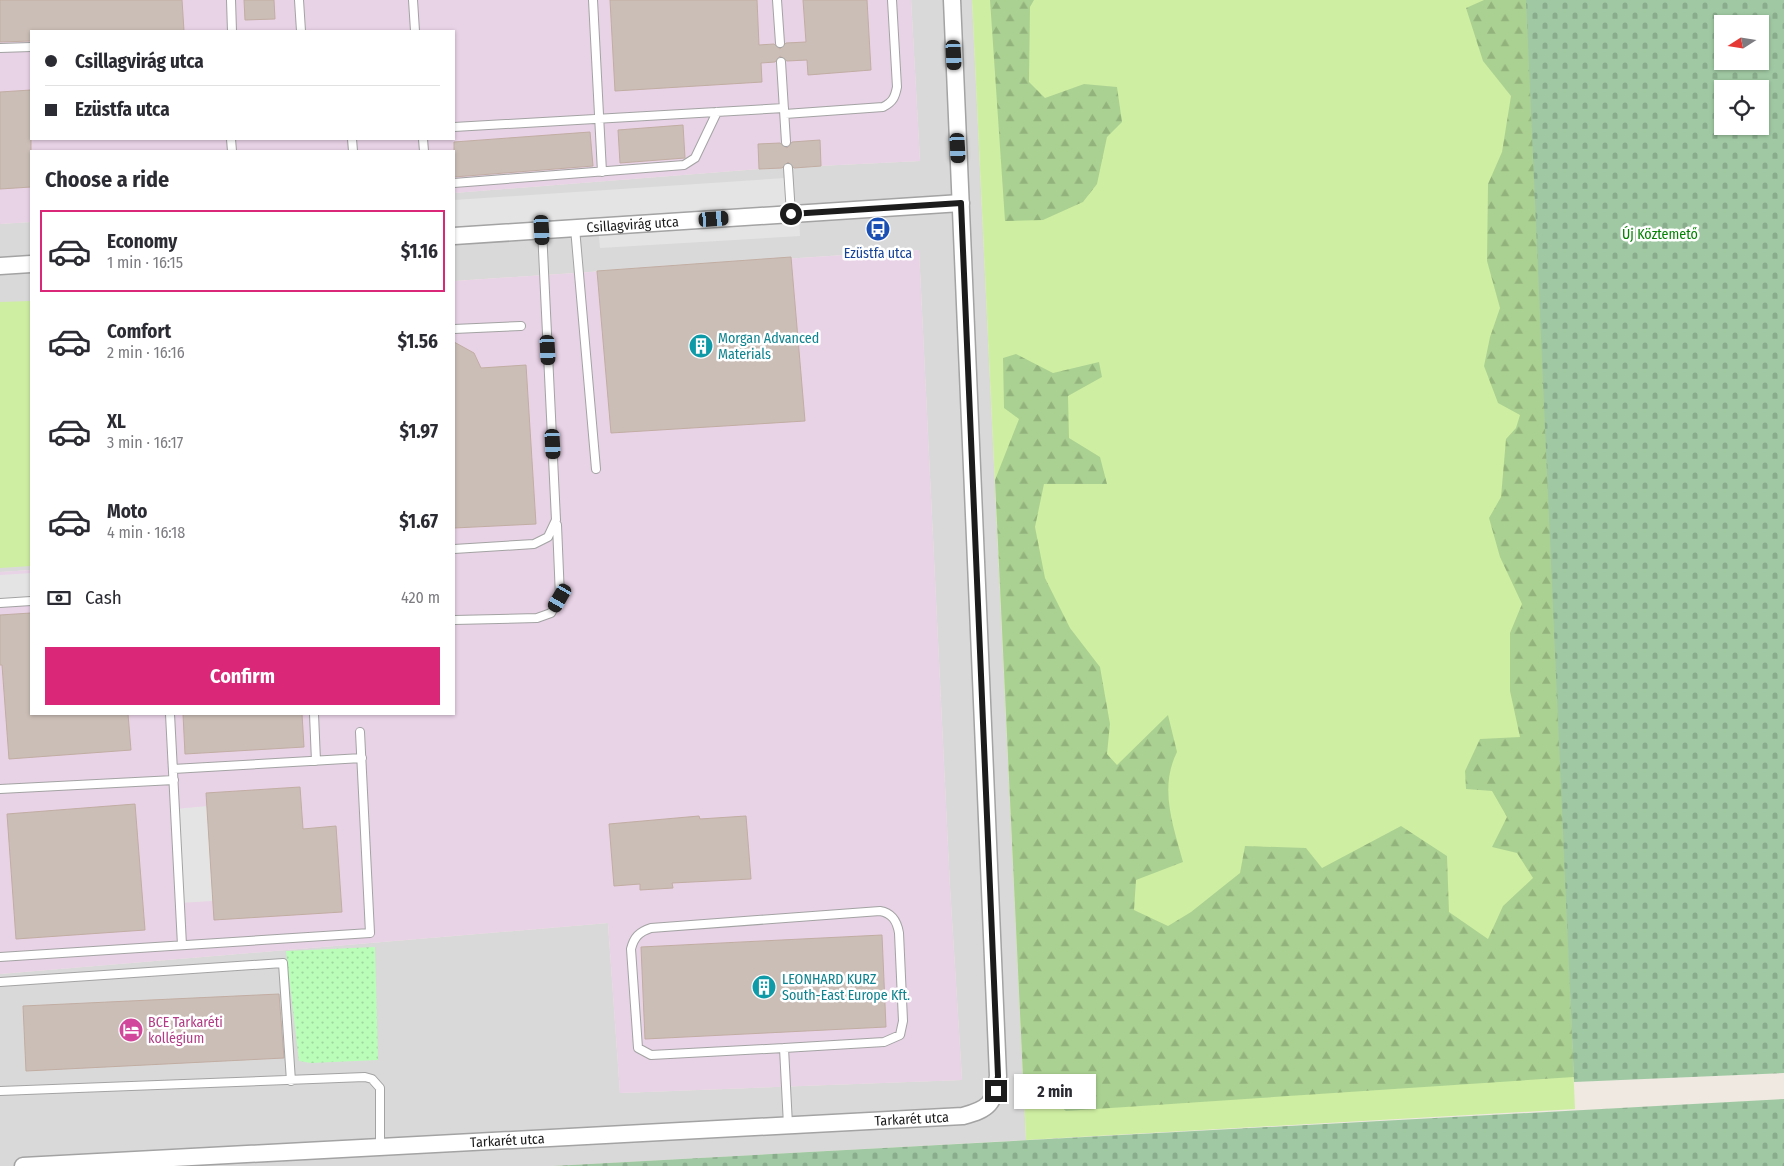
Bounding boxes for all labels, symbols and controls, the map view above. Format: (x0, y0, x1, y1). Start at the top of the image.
north arrow (1714, 15, 1769, 70)
map controls (1714, 15, 1769, 135)
car (945, 40, 962, 70)
text: Csillagvirág utca (75, 50, 204, 73)
button: locate (1714, 80, 1769, 135)
text: Ezüstfa utca (75, 98, 170, 121)
car (949, 133, 966, 163)
text: Choose a ride (45, 166, 169, 193)
route start (780, 203, 802, 225)
car (698, 210, 729, 228)
street label: Csillagvirág utca (586, 213, 679, 236)
car (533, 215, 550, 245)
bus stop icon: Ezüstfa utca (865, 216, 891, 242)
park label: Új Köztemető (1622, 225, 1698, 243)
icon: car (47, 229, 92, 274)
text: Economy (107, 230, 177, 253)
text: $1.16 (401, 240, 438, 263)
place label: Ezüstfa utca (844, 245, 912, 262)
text: 1 min · 16:15 (107, 253, 183, 272)
icon: car (47, 319, 92, 364)
text: Comfort (107, 320, 171, 343)
text: $1.56 (397, 330, 438, 353)
place label: Morgan Advanced Materials (718, 330, 819, 363)
building icon: Morgan Advanced Materials (688, 333, 714, 359)
car (539, 335, 556, 365)
text: 2 min · 16:16 (107, 343, 185, 362)
icon: car (47, 409, 92, 454)
text: XL (107, 410, 126, 433)
text: $1.97 (400, 420, 438, 443)
car (544, 429, 561, 459)
text: 3 min · 16:17 (107, 433, 183, 452)
icon: car (47, 499, 92, 544)
text: Moto (107, 500, 147, 523)
text: $1.67 (399, 510, 438, 533)
text: 4 min · 16:18 (107, 523, 185, 542)
car (546, 581, 573, 615)
icon: cash (45, 584, 73, 612)
text: Cash (85, 586, 122, 609)
text: 420 m (401, 588, 440, 607)
button: Confirm (45, 647, 440, 705)
place label: LEONHARD KURZ South-East Europe Kft. (782, 971, 910, 1004)
building icon: LEONHARD KURZ South-East Europe Kft. (751, 974, 777, 1000)
place label: BCE Tarkaréti kollégium (148, 1014, 223, 1047)
hotel icon: BCE Tarkaréti kollégium (118, 1017, 144, 1043)
callout: 2 min (1014, 1074, 1096, 1108)
route end (985, 1080, 1007, 1102)
text: 2 min (1037, 1082, 1073, 1101)
street label: Tarkarét utca (874, 1109, 950, 1130)
street label: Tarkarét utca (470, 1130, 545, 1151)

